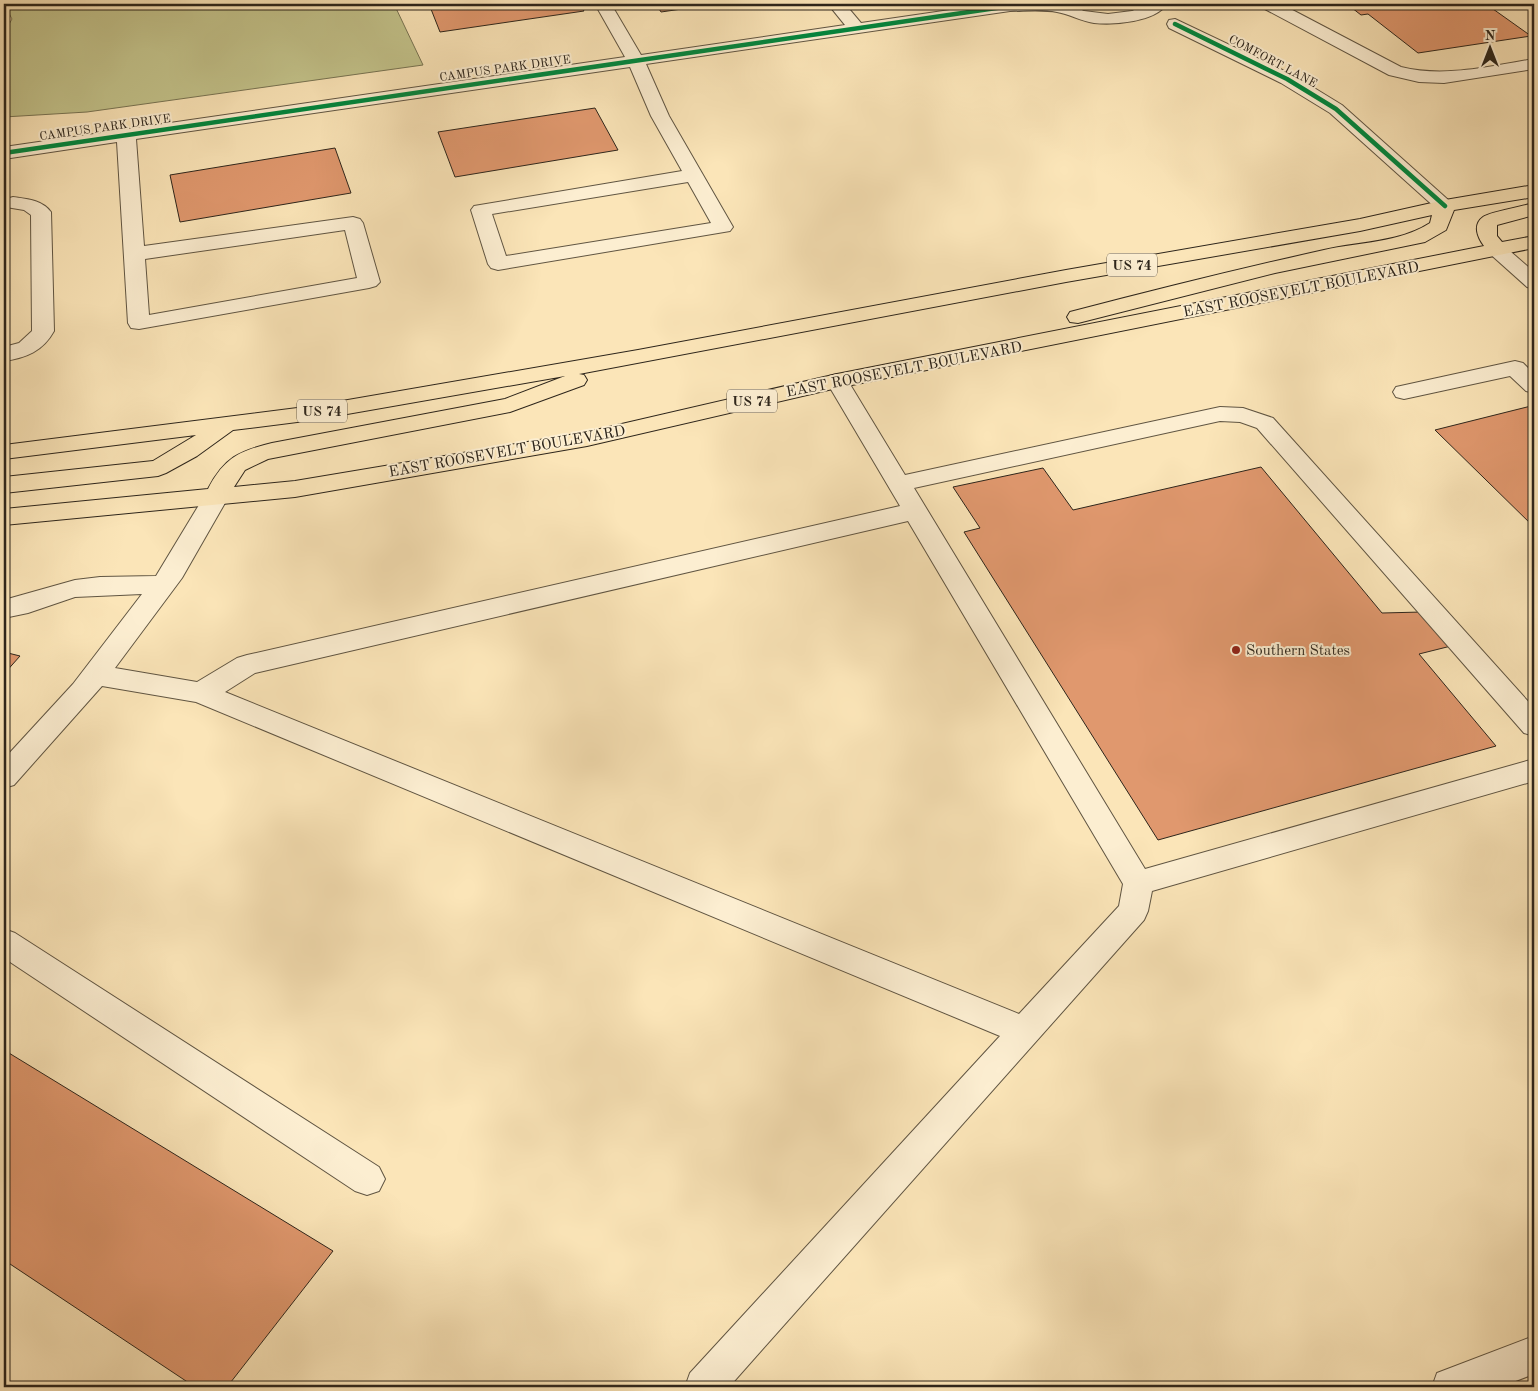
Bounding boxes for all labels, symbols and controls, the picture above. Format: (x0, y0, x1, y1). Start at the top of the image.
north arrow (1466, 22, 1516, 72)
text: N (1485, 29, 1496, 43)
street label: COMFORT LANE (1226, 34, 1319, 90)
street label: CAMPUS PARK DRIVE (439, 54, 572, 84)
street label: CAMPUS PARK DRIVE (39, 113, 172, 143)
road number: US 74 (1107, 254, 1157, 276)
street label: EAST ROOSEVELT BOULEVARD (1182, 260, 1421, 321)
street label: EAST ROOSEVELT BOULEVARD (785, 340, 1024, 401)
road number: US 74 (727, 390, 777, 412)
road number: US 74 (297, 400, 347, 422)
street label: EAST ROOSEVELT BOULEVARD (388, 424, 627, 481)
marker: Southern States (1230, 644, 1242, 656)
place label: Southern States (1246, 644, 1350, 659)

